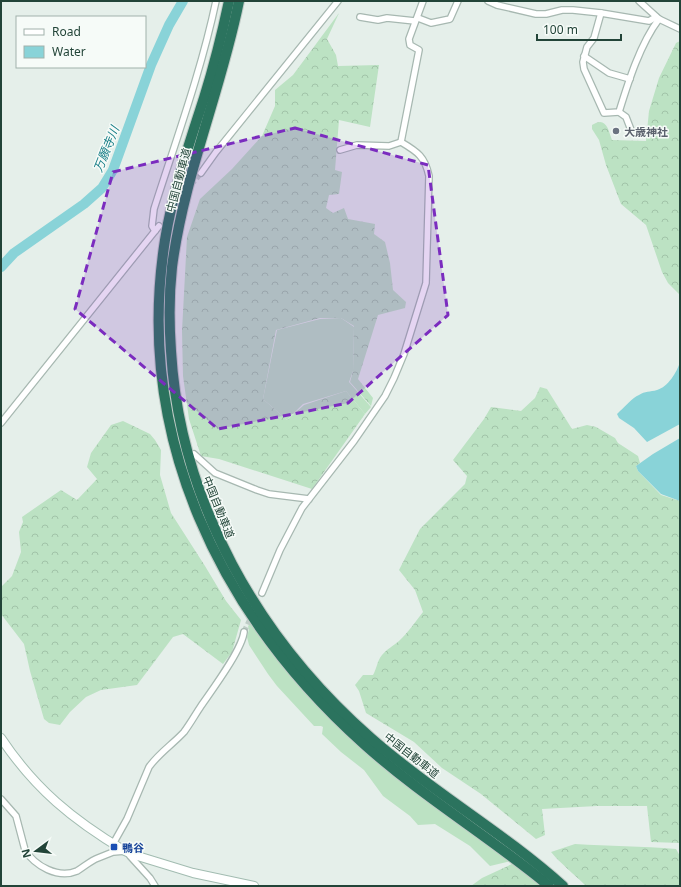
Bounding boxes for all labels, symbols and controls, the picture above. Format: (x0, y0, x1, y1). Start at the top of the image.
legend (16, 16, 146, 68)
scale bar (537, 16, 621, 42)
text: 100 m (543, 21, 578, 38)
text: Road (52, 23, 81, 40)
text: Water (52, 43, 86, 60)
water label: 万願寺川 (89, 122, 124, 174)
place label: 大歳神社 (624, 124, 668, 139)
marker: 大歳神社 (611, 126, 621, 136)
street label: 中国自動車道 (162, 146, 194, 214)
street label: 中国自動車道 (200, 474, 238, 540)
street label: 中国自動車道 (381, 729, 443, 781)
north arrow (16, 831, 56, 871)
place label: 鴨谷 (122, 840, 144, 855)
marker: 鴨谷 (109, 842, 119, 852)
text: N (17, 847, 34, 860)

